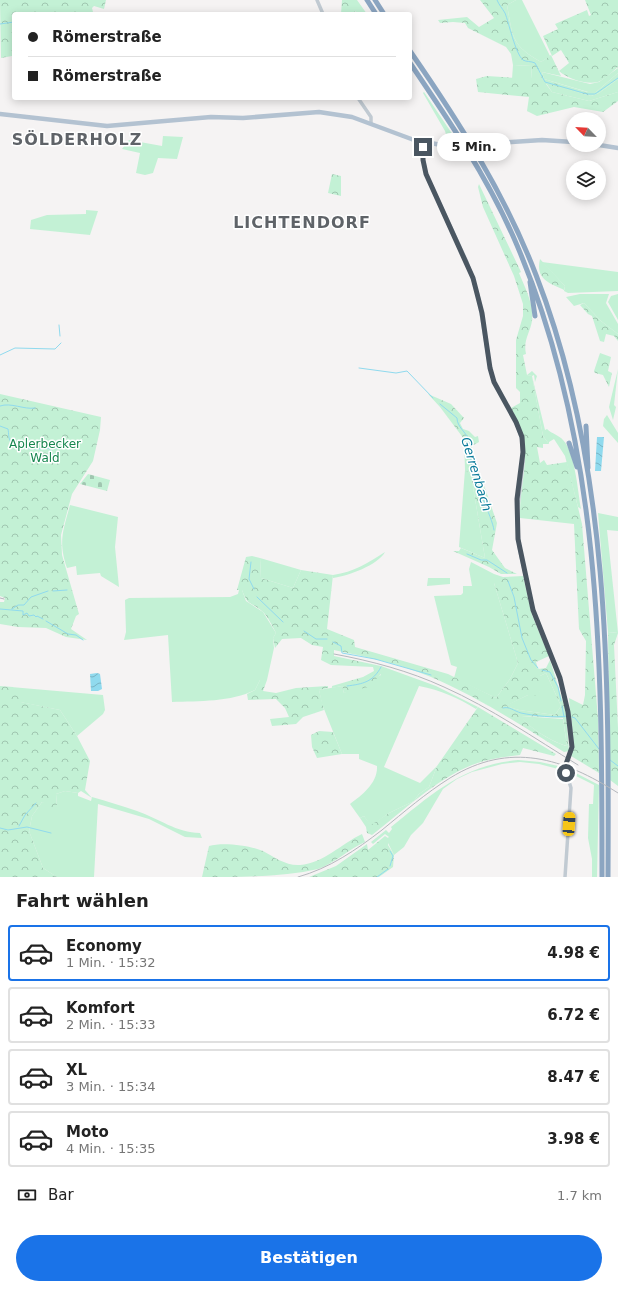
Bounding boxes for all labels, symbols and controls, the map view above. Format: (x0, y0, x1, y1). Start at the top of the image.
text: Römerstraße (52, 28, 162, 46)
text: Römerstraße (52, 67, 162, 85)
north arrow (566, 112, 606, 152)
map controls (566, 112, 606, 200)
district label: SÖLDERHOLZ (12, 130, 142, 149)
callout: 5 Min. (437, 133, 511, 161)
route end (414, 138, 432, 156)
text: 5 Min. (451, 139, 497, 154)
button: layers (566, 160, 606, 200)
district label: LICHTENDORF (233, 213, 371, 232)
water label: Gerrenbach (458, 435, 495, 513)
park label: Aplerbecker Wald (9, 437, 81, 465)
route start (557, 764, 575, 782)
car (562, 812, 576, 836)
text: Fahrt wählen (16, 890, 149, 911)
icon: car (18, 935, 54, 971)
text: Economy (66, 937, 142, 955)
text: 4.98 € (547, 944, 600, 962)
text: 1 Min. · 15:32 (66, 955, 155, 970)
icon: car (18, 997, 54, 1033)
text: Komfort (66, 999, 135, 1017)
text: 6.72 € (547, 1006, 600, 1024)
text: 2 Min. · 15:33 (66, 1017, 155, 1032)
icon: car (18, 1059, 54, 1095)
text: XL (66, 1061, 87, 1079)
text: 8.47 € (547, 1068, 600, 1086)
text: 3 Min. · 15:34 (66, 1079, 155, 1094)
icon: car (18, 1121, 54, 1157)
text: Moto (66, 1123, 109, 1141)
text: 3.98 € (547, 1130, 600, 1148)
text: 4 Min. · 15:35 (66, 1141, 155, 1156)
icon: cash (16, 1184, 38, 1206)
text: Bar (48, 1186, 74, 1204)
text: 1.7 km (557, 1188, 602, 1203)
button: Bestätigen (16, 1235, 602, 1281)

